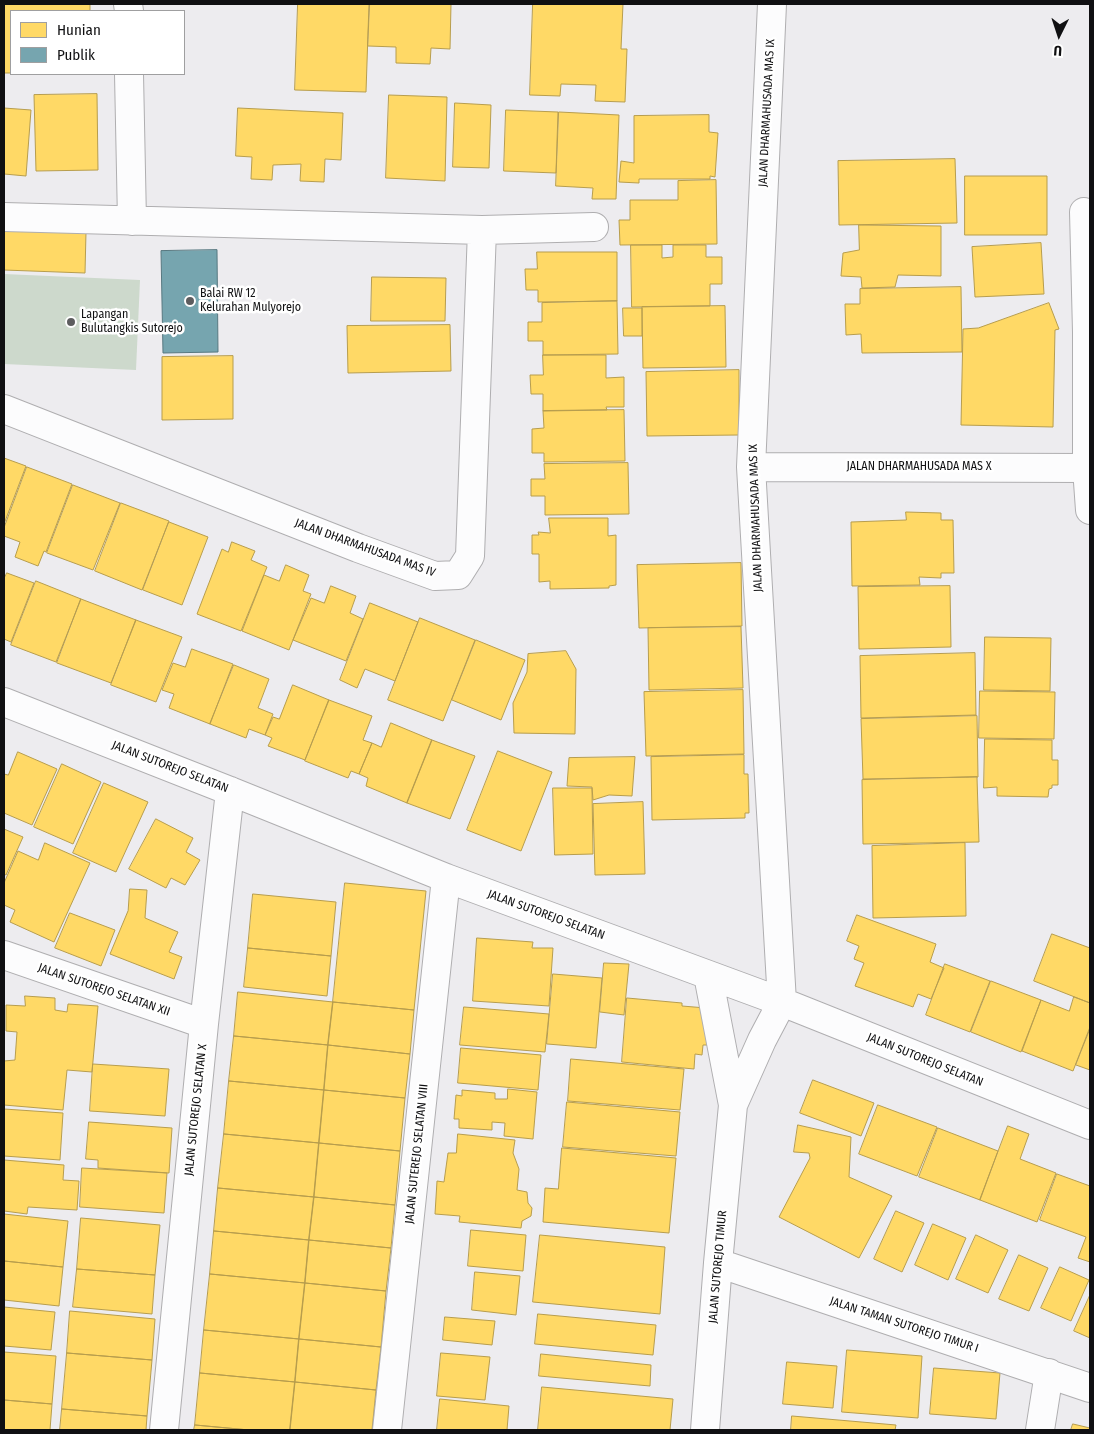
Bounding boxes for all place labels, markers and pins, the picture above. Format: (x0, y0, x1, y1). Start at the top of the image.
place label: Balai RW 12 Kelurahan Mulyorejo (200, 287, 301, 315)
marker: Balai RW 12 Kelurahan Mulyorejo (184, 295, 196, 307)
place label: Lapangan Bulutangkis Sutorejo (81, 308, 183, 336)
marker: Lapangan Bulutangkis Sutorejo (65, 316, 77, 328)

